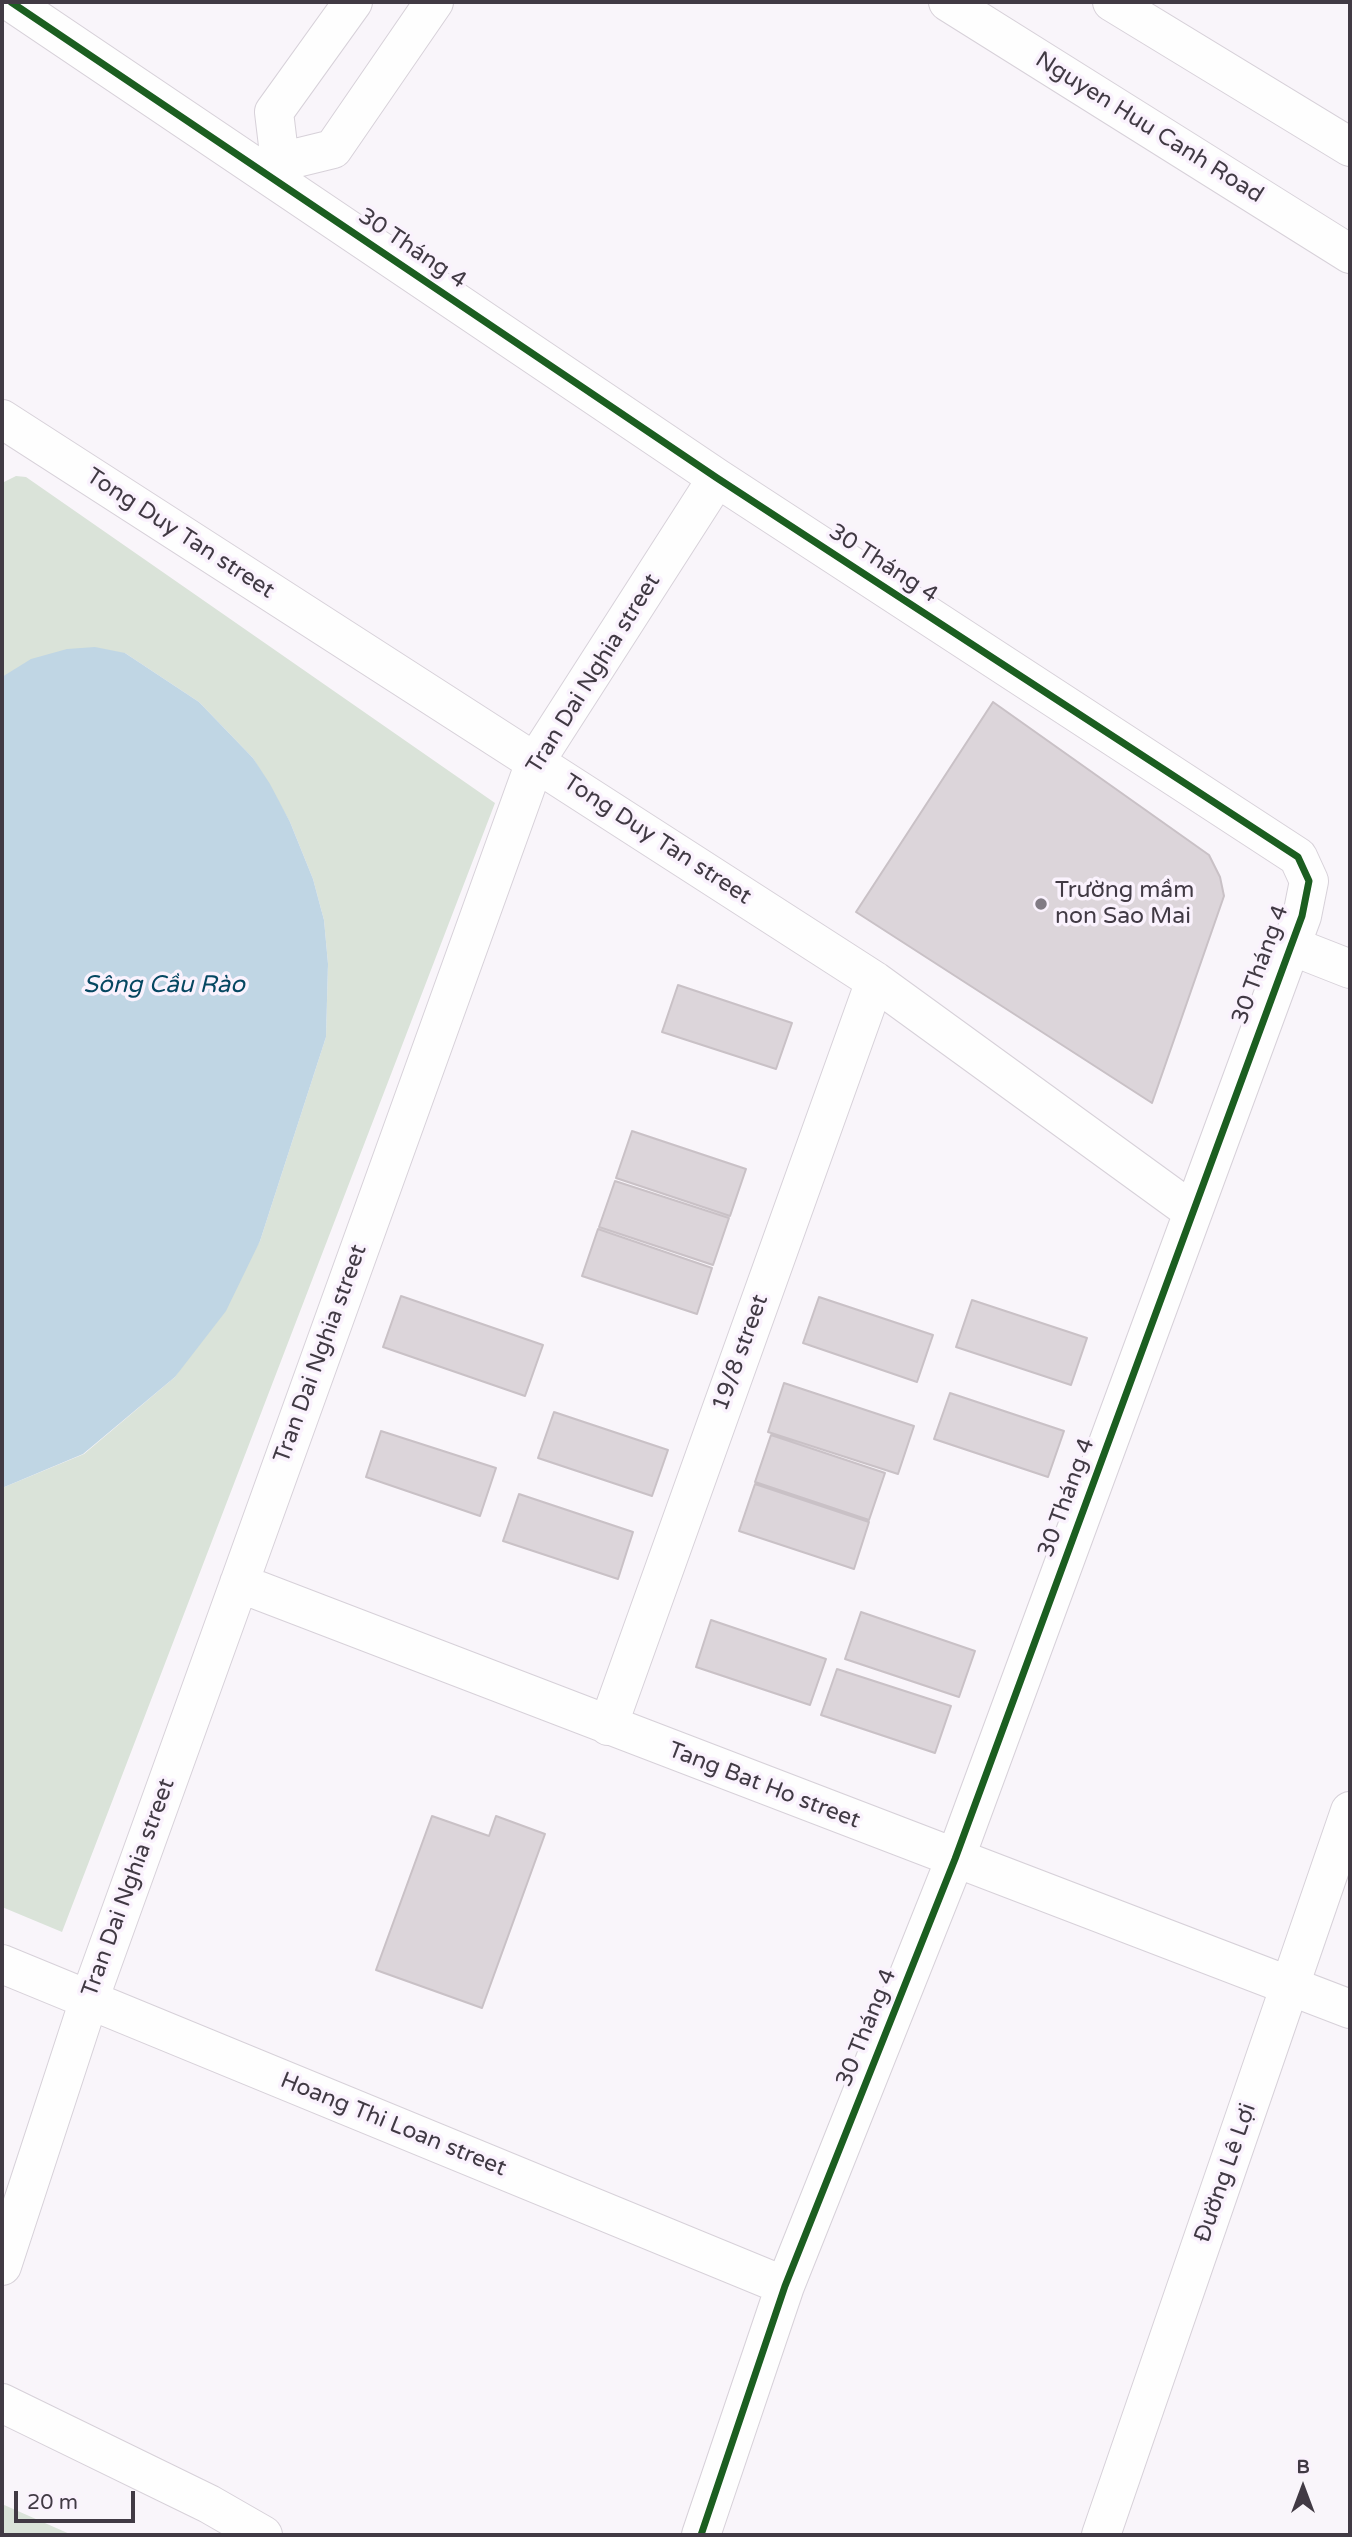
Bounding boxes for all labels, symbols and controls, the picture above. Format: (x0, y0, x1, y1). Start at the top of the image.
street label: Nguyen Huu Canh Road (1030, 46, 1268, 210)
street label: 30 Tháng 4 (353, 203, 471, 295)
street label: Tong Duy Tan street (81, 463, 279, 605)
street label: 30 Tháng 4 (823, 518, 943, 610)
street label: Tran Dai Nghia street (521, 569, 667, 779)
street label: Tong Duy Tan street (558, 769, 756, 911)
place label: Trường mầm non Sao Mai (1055, 877, 1194, 931)
marker: Trường mầm non Sao Mai (1033, 896, 1049, 912)
street label: 30 Tháng 4 (1227, 902, 1295, 1028)
water label: Sông Cầu Rào (83, 972, 245, 1000)
street label: Tran Dai Nghia street (269, 1241, 373, 1467)
street label: 19/8 street (707, 1291, 775, 1415)
street label: 30 Tháng 4 (1033, 1435, 1101, 1561)
street label: Tang Bat Ho street (664, 1737, 864, 1835)
street label: Tran Dai Nghia street (77, 1775, 181, 2001)
street label: 30 Tháng 4 (831, 1965, 903, 2091)
street label: Hoang Thi Loan street (276, 2067, 510, 2183)
street label: Đường Lê Lợi (1189, 2100, 1263, 2246)
north arrow (1268, 2453, 1338, 2523)
text: B (1296, 2456, 1310, 2478)
scale bar (18, 2478, 138, 2522)
text: 20 m (27, 2490, 78, 2515)

